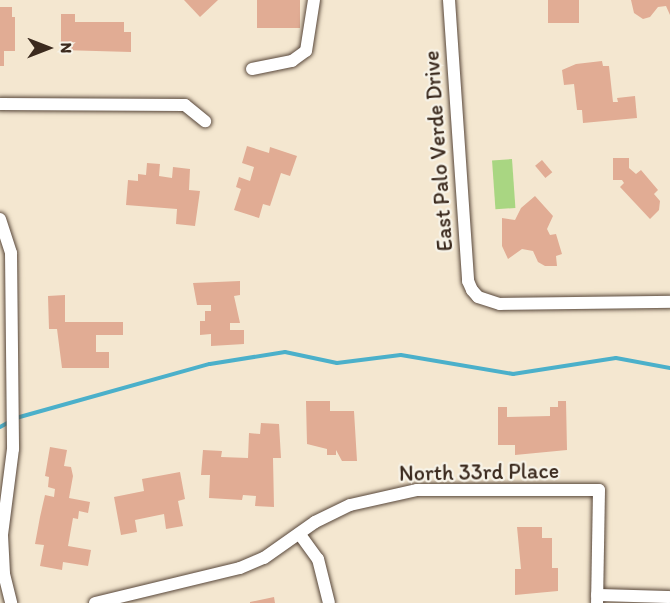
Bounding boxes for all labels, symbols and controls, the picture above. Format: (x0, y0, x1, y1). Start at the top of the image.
north arrow (18, 18, 78, 78)
text: N (57, 43, 76, 53)
street label: East Palo Verde Drive (418, 50, 458, 252)
street label: North 33rd Place (399, 457, 559, 487)

